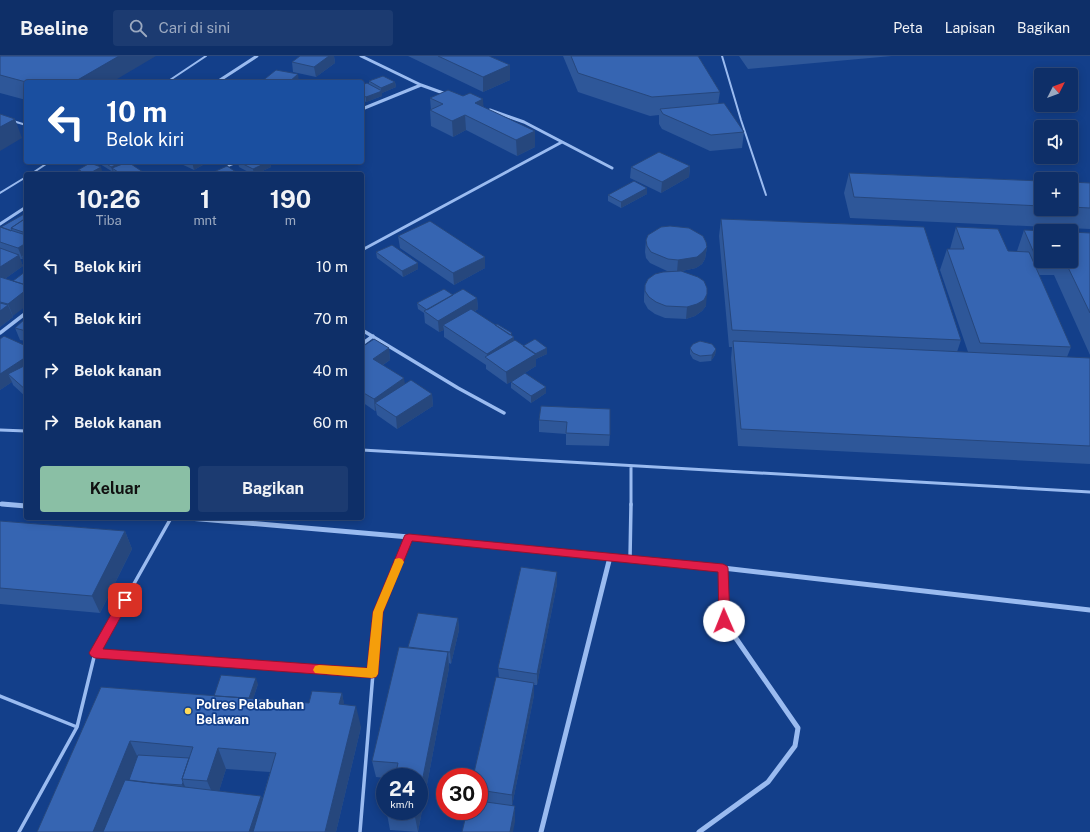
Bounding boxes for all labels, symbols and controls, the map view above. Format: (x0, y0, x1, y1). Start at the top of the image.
search box (113, 10, 393, 46)
text: Beeline (20, 17, 89, 39)
icon: search (127, 17, 149, 39)
text: Cari di sini (159, 19, 230, 36)
text: Peta (893, 20, 923, 36)
text: Lapisan (945, 20, 995, 36)
text: Bagikan (1017, 20, 1070, 36)
north arrow (1034, 68, 1078, 112)
map controls (1034, 68, 1078, 268)
text: 10 m (106, 95, 167, 128)
icon: left (40, 96, 92, 148)
button: sound (1034, 120, 1078, 164)
text: Belok kiri (106, 129, 184, 150)
button: + (1034, 172, 1078, 216)
text: 10:26 (77, 185, 141, 213)
text: 1 (200, 185, 210, 213)
text: 190 (270, 185, 311, 213)
text: Tiba (96, 213, 122, 228)
text: mnt (193, 213, 217, 228)
text: m (285, 213, 296, 228)
button: − (1034, 224, 1078, 268)
icon: left (40, 255, 62, 277)
text: Belok kiri (74, 258, 141, 275)
text: 10 m (316, 258, 348, 275)
icon: left (40, 307, 62, 329)
text: Belok kiri (74, 310, 141, 327)
text: 70 m (313, 310, 348, 327)
icon: right (40, 359, 62, 381)
text: Belok kanan (74, 362, 161, 379)
text: 40 m (313, 362, 348, 379)
icon: right (40, 411, 62, 433)
text: Belok kanan (74, 414, 161, 431)
text: 60 m (313, 414, 348, 431)
button: Keluar (40, 466, 190, 512)
button: Bagikan (198, 466, 348, 512)
pin (108, 583, 142, 617)
icon: arrive (114, 589, 136, 611)
position arrow (703, 600, 745, 642)
place label: Polres Pelabuhan Belawan (196, 697, 304, 727)
marker: Polres Pelabuhan Belawan (183, 706, 193, 716)
speed limit sign: 30 (436, 768, 488, 820)
text: 24 (389, 777, 415, 801)
text: km/h (390, 798, 414, 810)

